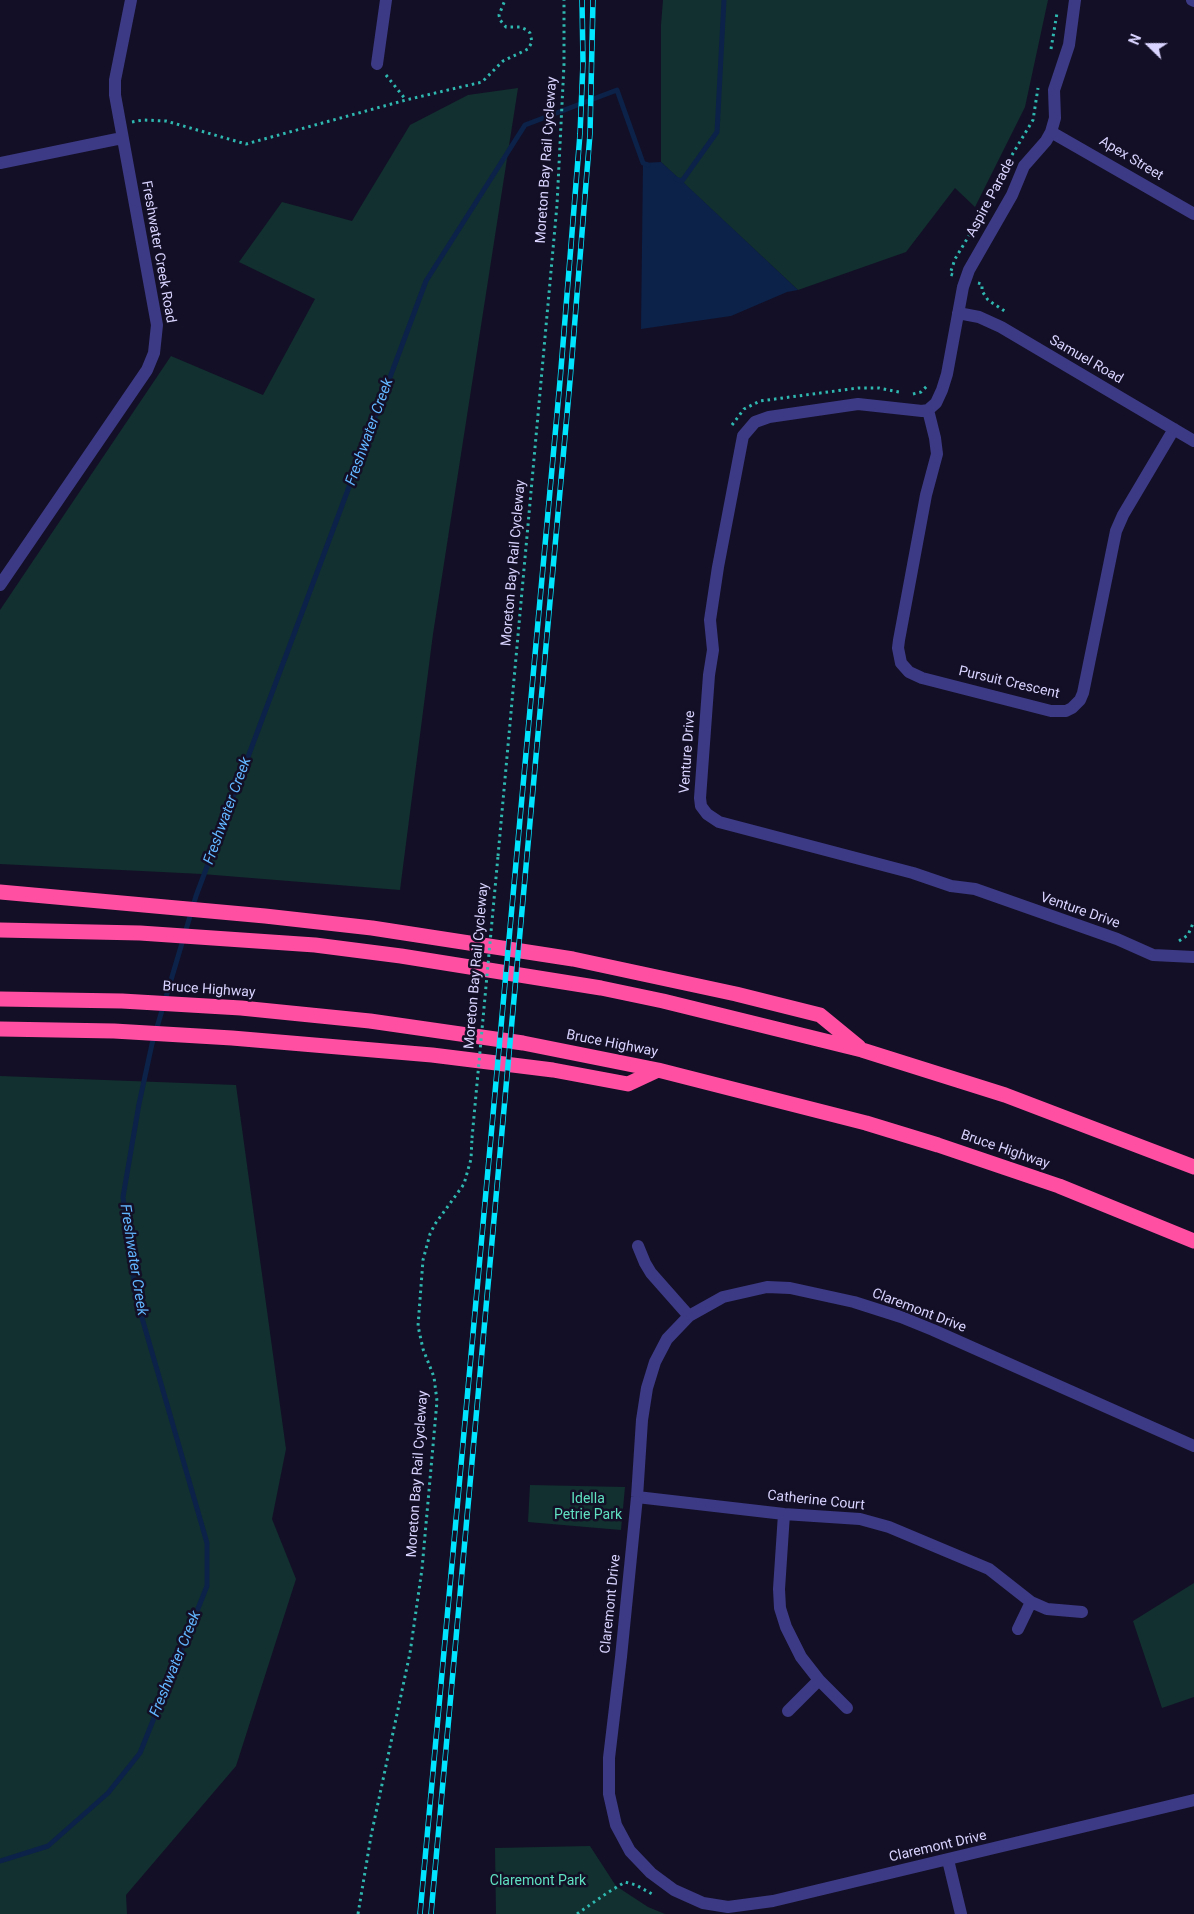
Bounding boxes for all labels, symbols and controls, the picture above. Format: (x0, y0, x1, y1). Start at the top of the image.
north arrow (1124, 20, 1174, 70)
text: N (1126, 32, 1144, 47)
street label: Moreton Bay Rail Cycleway (533, 76, 561, 244)
street label: Apex Street (1096, 133, 1166, 185)
street label: Aspire Parade (963, 156, 1019, 240)
street label: Freshwater Creek Road (137, 180, 179, 324)
street label: Samuel Road (1046, 332, 1126, 388)
water label: Freshwater Creek (342, 376, 398, 488)
street label: Moreton Bay Rail Cycleway (498, 479, 530, 647)
street label: Pursuit Crescent (957, 663, 1061, 703)
street label: Venture Drive (677, 710, 699, 794)
water label: Freshwater Creek (200, 755, 256, 867)
street label: Moreton Bay Rail Cycleway (461, 882, 493, 1050)
street label: Venture Drive (1038, 890, 1122, 932)
street label: Bruce Highway (162, 978, 256, 1002)
street label: Bruce Highway (565, 1027, 659, 1061)
street label: Bruce Highway (958, 1127, 1052, 1173)
water label: Freshwater Creek (115, 1203, 151, 1317)
street label: Claremont Drive (869, 1285, 969, 1337)
street label: Moreton Bay Rail Cycleway (404, 1390, 432, 1558)
street label: Catherine Court (767, 1488, 865, 1514)
park label: Idella Petrie Park (554, 1491, 622, 1524)
street label: Claremont Drive (597, 1554, 625, 1654)
water label: Freshwater Creek (147, 1608, 205, 1720)
street label: Claremont Drive (888, 1828, 988, 1866)
park label: Claremont Park (490, 1873, 586, 1889)

